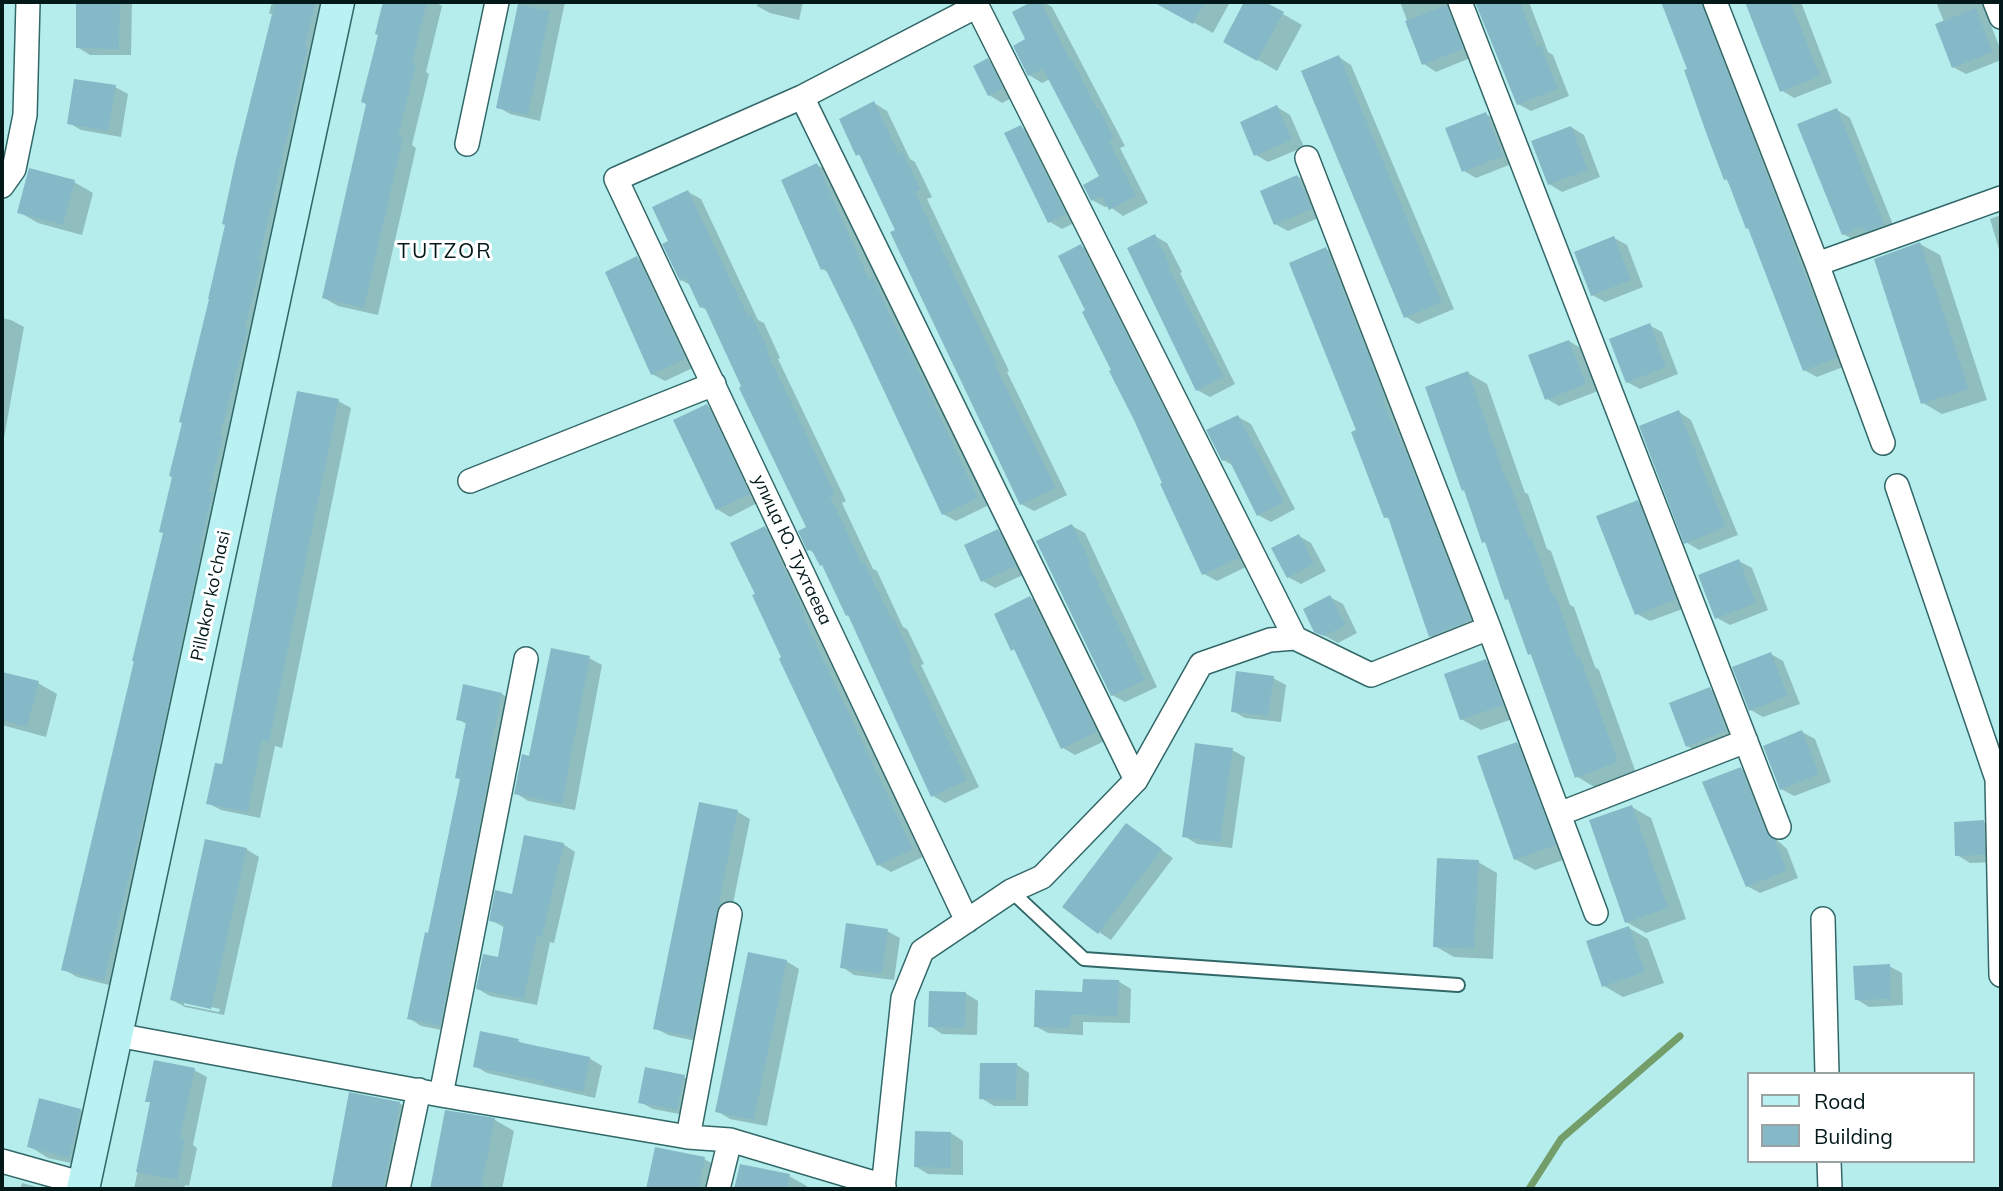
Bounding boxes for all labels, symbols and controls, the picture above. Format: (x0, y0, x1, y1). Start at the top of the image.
district label: TUTZOR (398, 239, 492, 265)
street label: улица Ю. Тухтаева (748, 471, 836, 629)
street label: Pillakor ko'chasi (187, 529, 235, 663)
legend (1748, 1072, 1975, 1163)
text: Road (1814, 1088, 1865, 1114)
text: Building (1814, 1123, 1893, 1149)

